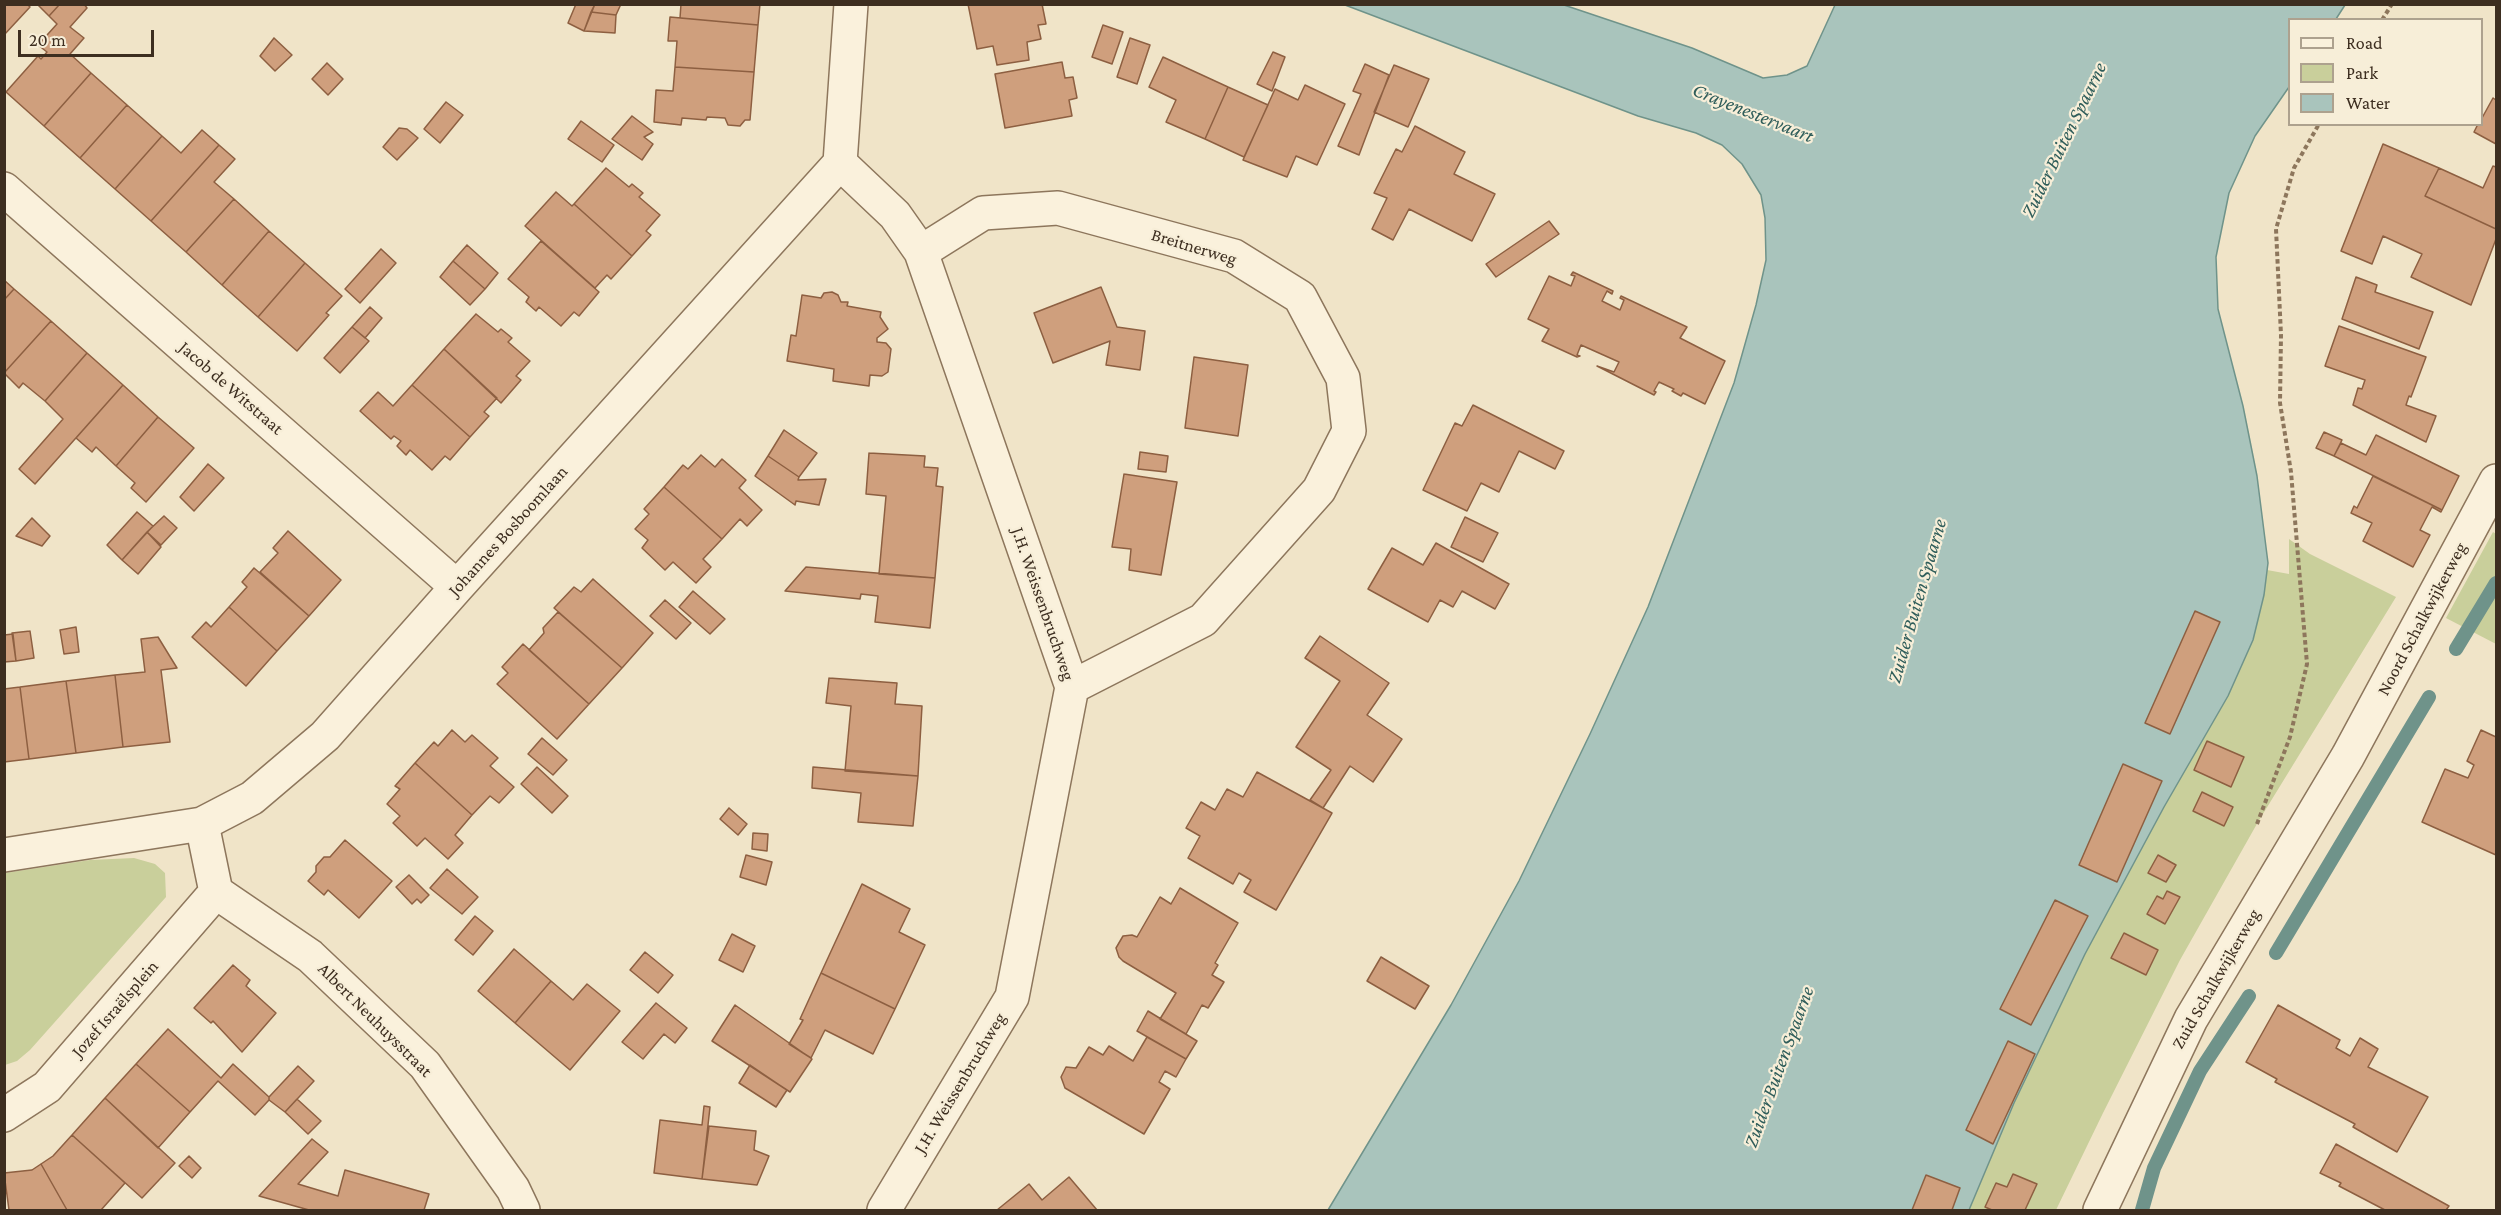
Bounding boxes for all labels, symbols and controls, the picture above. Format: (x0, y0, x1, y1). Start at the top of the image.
scale bar (21, 18, 158, 56)
legend (2288, 18, 2483, 126)
text: 20 m (29, 30, 66, 50)
text: Road (2346, 33, 2383, 53)
water label: Zuider Buiten Spaarne (2016, 59, 2112, 221)
text: Park (2346, 63, 2378, 83)
water label: Crayenestervaart (1689, 78, 1817, 148)
text: Water (2346, 93, 2390, 113)
street label: Breitnerweg (1149, 224, 1239, 270)
street label: Jacob de Witstraat (174, 337, 288, 439)
street label: Johannes Bosboomlaan (444, 461, 572, 601)
water label: Zuider Buiten Spaarne (1882, 516, 1952, 686)
street label: J.H. Weissenbruchweg (1007, 525, 1079, 683)
street label: Noord Schalkwijkerweg (2373, 539, 2471, 699)
street label: Zuid Schalkwijkerweg (2167, 905, 2265, 1053)
street label: Jozef Israëlsplein (67, 956, 163, 1062)
street label: Albert Neuhuysstraat (313, 958, 437, 1082)
water label: Zuider Buiten Spaarne (1739, 983, 1819, 1151)
street label: J.H. Weissenbruchweg (909, 1009, 1011, 1157)

